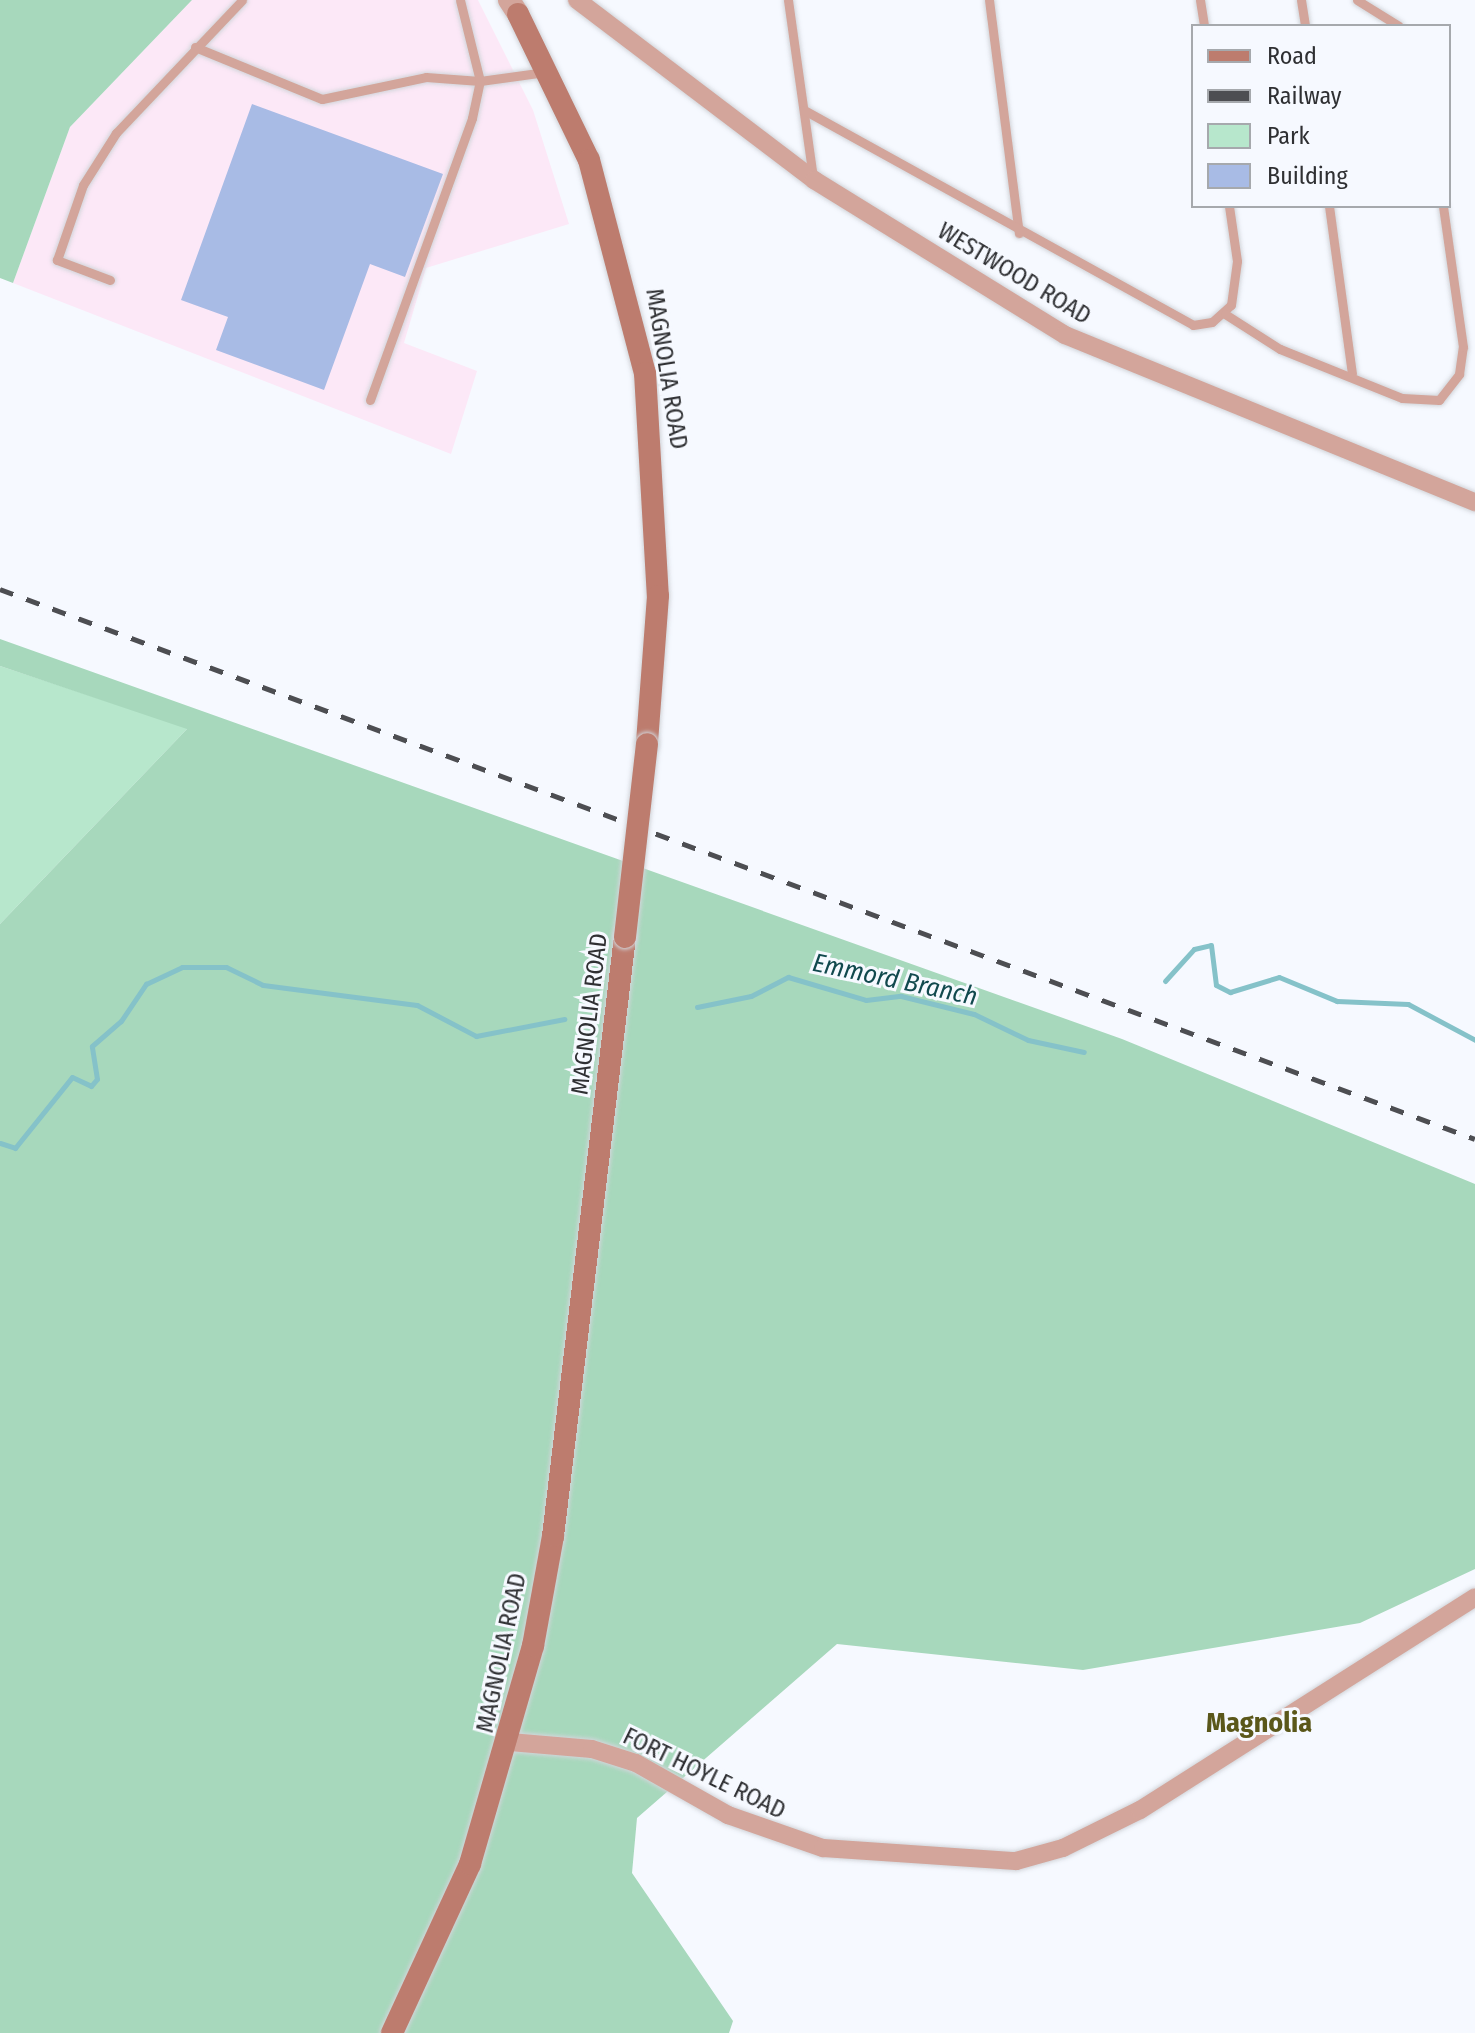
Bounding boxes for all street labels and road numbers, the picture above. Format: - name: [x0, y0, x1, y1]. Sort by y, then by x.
- street label: WESTWOOD ROAD: [932, 217, 1096, 331]
- street label: MAGNOLIA ROAD: [639, 287, 693, 451]
- street label: MAGNOLIA ROAD: [566, 932, 614, 1096]
- street label: MAGNOLIA ROAD: [471, 1571, 533, 1735]
- street label: FORT HOYLE ROAD: [618, 1722, 790, 1826]

